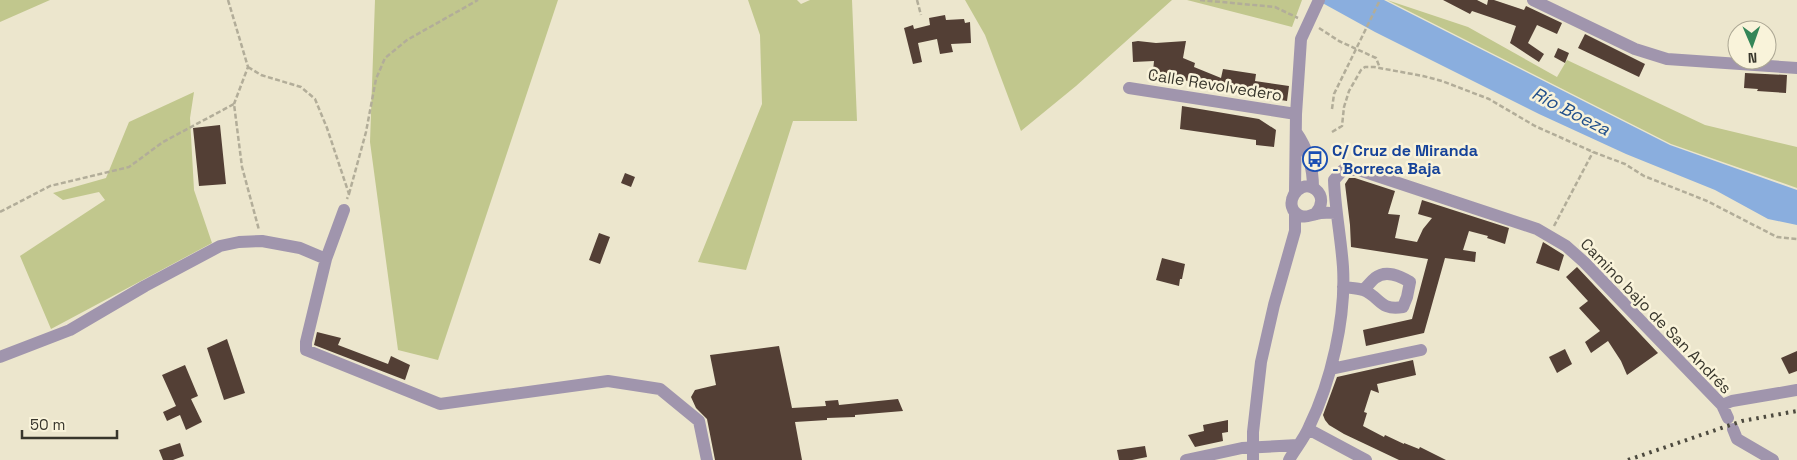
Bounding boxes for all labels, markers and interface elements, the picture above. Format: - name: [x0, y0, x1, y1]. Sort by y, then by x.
- north arrow: [1727, 20, 1777, 70]
- text: N: [1747, 49, 1757, 67]
- street label: Calle Revolvedero: [1146, 64, 1284, 106]
- water label: Río Boeza: [1528, 82, 1614, 141]
- place label: C/ Cruz de Miranda - Borreca Baja: [1332, 140, 1478, 179]
- bus stop icon: C/ Cruz de Miranda - Borreca Baja: [1302, 146, 1328, 172]
- street label: Camino bajo de San Andrés: [1576, 234, 1736, 398]
- scale bar: [22, 408, 118, 440]
- text: 50 m: [30, 415, 65, 434]

